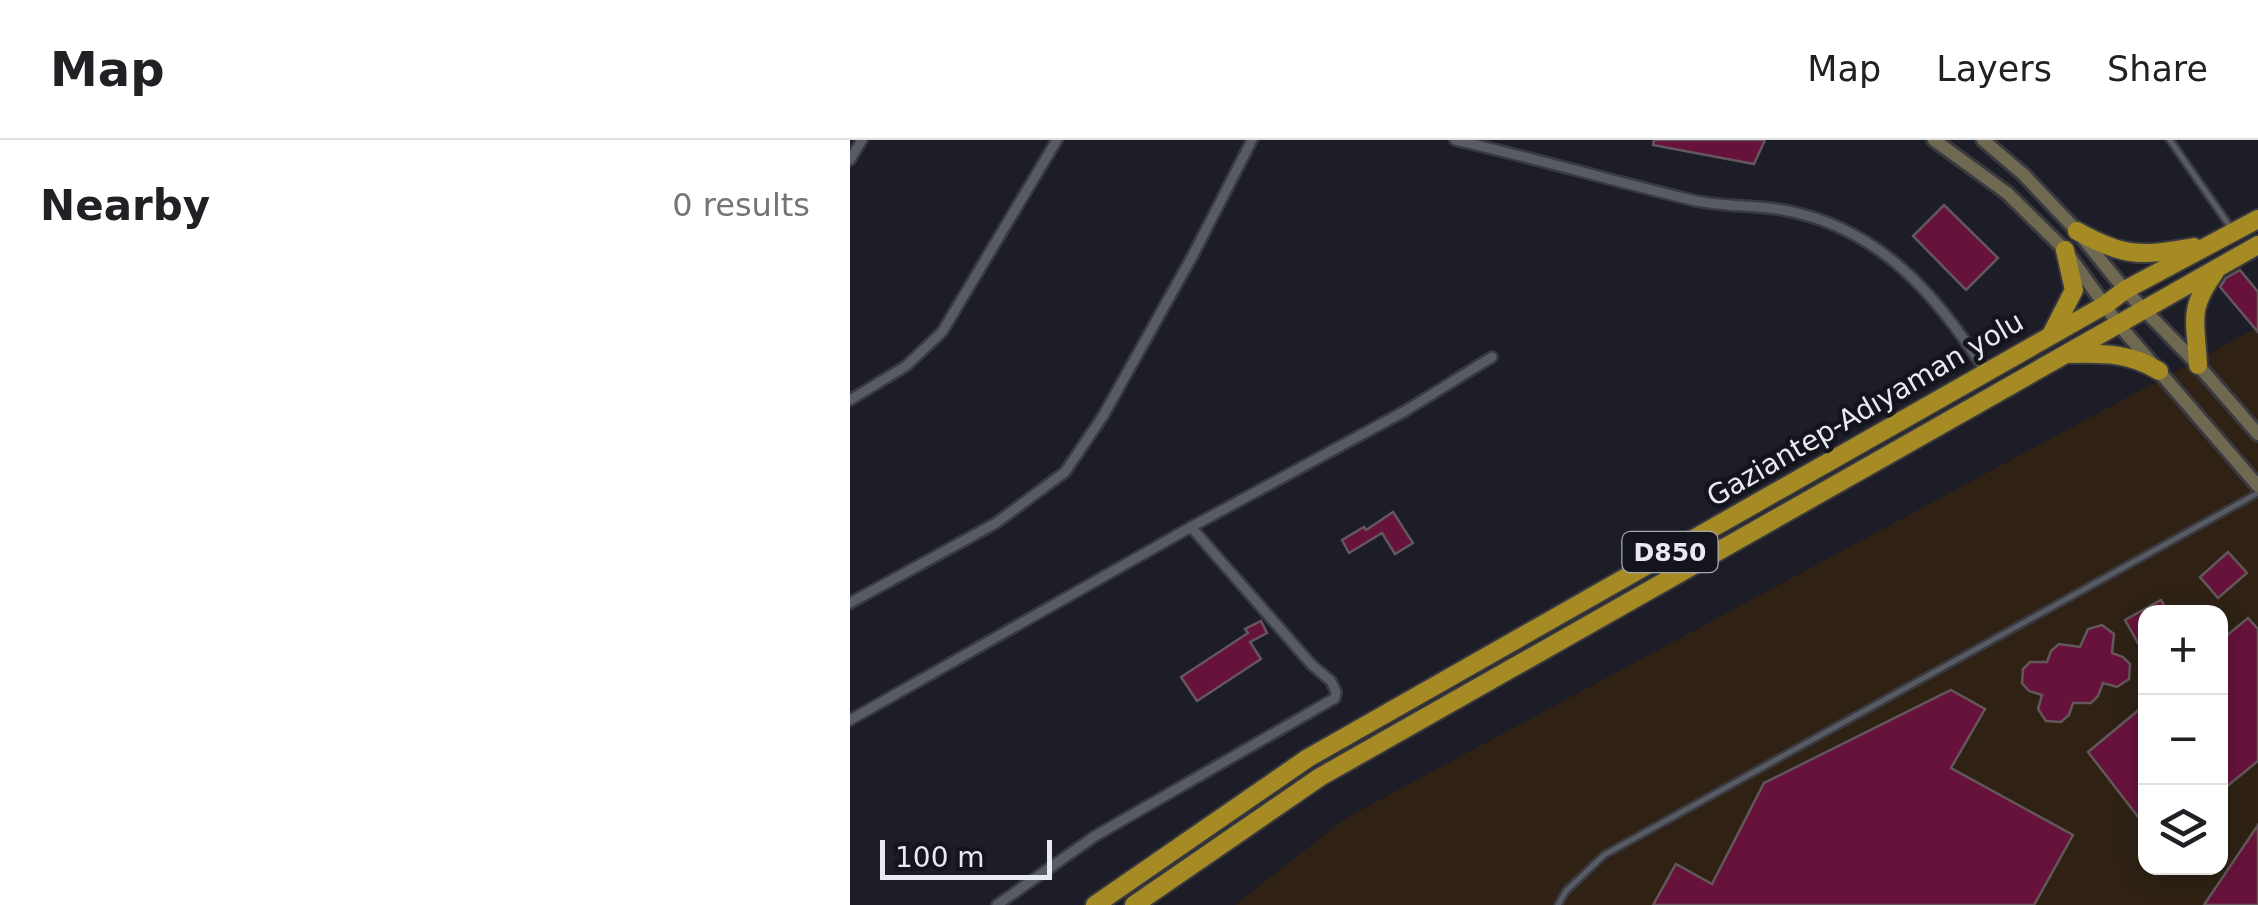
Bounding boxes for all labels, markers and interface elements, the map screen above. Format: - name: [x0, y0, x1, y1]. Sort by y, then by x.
- text: Map: [50, 41, 165, 97]
- text: Map: [1807, 49, 1881, 89]
- text: Layers: [1936, 49, 2052, 89]
- text: Share: [2107, 49, 2208, 89]
- text: Nearby: [40, 181, 210, 230]
- text: 0 results: [672, 186, 810, 224]
- street label: Gaziantep-Adıyaman yolu: [1701, 305, 2029, 513]
- road number: D850: [1622, 532, 1718, 572]
- map controls: [2138, 605, 2228, 875]
- button: +: [2138, 605, 2228, 695]
- button: −: [2138, 695, 2228, 785]
- button: layers: [2138, 785, 2228, 875]
- scale bar: [880, 835, 1052, 880]
- text: 100 m: [895, 841, 985, 874]

